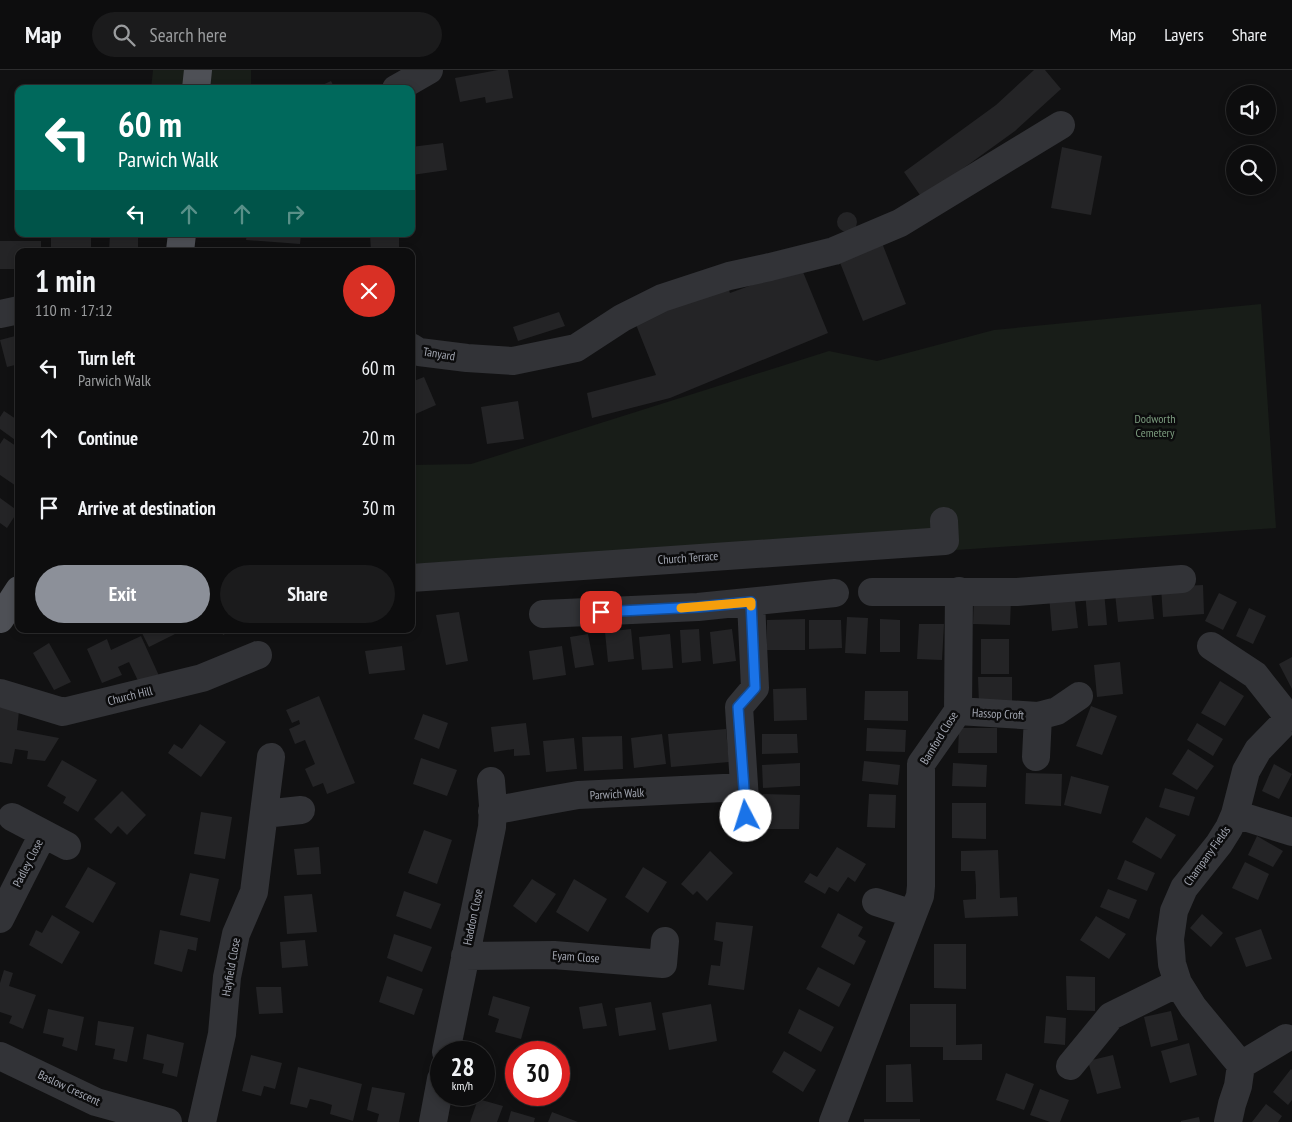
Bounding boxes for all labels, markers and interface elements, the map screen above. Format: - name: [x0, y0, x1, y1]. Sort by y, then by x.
- search box: [92, 12, 442, 57]
- text: Map: [25, 19, 62, 50]
- icon: search: [110, 21, 138, 49]
- text: Search here: [150, 23, 227, 47]
- text: Map: [1110, 23, 1136, 46]
- text: Layers: [1164, 23, 1204, 46]
- text: Share: [1232, 23, 1267, 46]
- map controls: [1226, 85, 1276, 195]
- button: sound: [1226, 85, 1276, 135]
- text: 60 m: [118, 101, 182, 147]
- icon: left: [35, 105, 100, 170]
- text: Parwich Walk: [118, 145, 218, 173]
- button: search: [1226, 145, 1276, 195]
- icon: left: [122, 200, 150, 228]
- icon: ahead: [175, 200, 203, 228]
- icon: ahead: [228, 200, 256, 228]
- icon: right: [281, 200, 309, 228]
- text: 1 min: [35, 261, 96, 300]
- button: close: [343, 265, 395, 317]
- text: 110 m · 17:12: [35, 300, 113, 320]
- street label: Tanyard: [422, 344, 456, 363]
- text: Turn left: [78, 346, 135, 370]
- icon: left: [35, 354, 63, 382]
- text: 60 m: [362, 356, 395, 380]
- text: Parwich Walk: [78, 370, 151, 390]
- park label: Dodworth Cemetery: [1135, 411, 1176, 440]
- icon: ahead: [35, 424, 63, 452]
- text: Continue: [78, 426, 138, 450]
- text: 20 m: [362, 426, 395, 450]
- icon: arrive: [35, 494, 63, 522]
- text: Arrive at destination: [78, 496, 216, 520]
- text: 30 m: [362, 496, 395, 520]
- street label: Church Terrace: [657, 548, 719, 567]
- button: Exit: [35, 565, 210, 623]
- button: Share: [220, 565, 395, 623]
- pin: [580, 591, 622, 633]
- icon: arrive: [587, 598, 615, 626]
- street label: Church Hill: [106, 683, 154, 708]
- street label: Hassop Croft: [972, 705, 1025, 722]
- street label: Bamford Close: [916, 708, 961, 767]
- street label: Parwich Walk: [589, 785, 645, 802]
- position arrow: [719, 789, 771, 841]
- street label: Champany Fields: [1180, 823, 1233, 888]
- street label: Padley Close: [9, 836, 46, 889]
- street label: Haddon Close: [459, 887, 486, 946]
- street label: Hayfield Close: [218, 937, 243, 997]
- street label: Eyam Close: [552, 947, 600, 966]
- speed limit sign: 30: [505, 1041, 570, 1106]
- text: 28: [451, 1051, 474, 1083]
- street label: Baslow Crescent: [36, 1067, 103, 1109]
- text: km/h: [452, 1078, 473, 1093]

